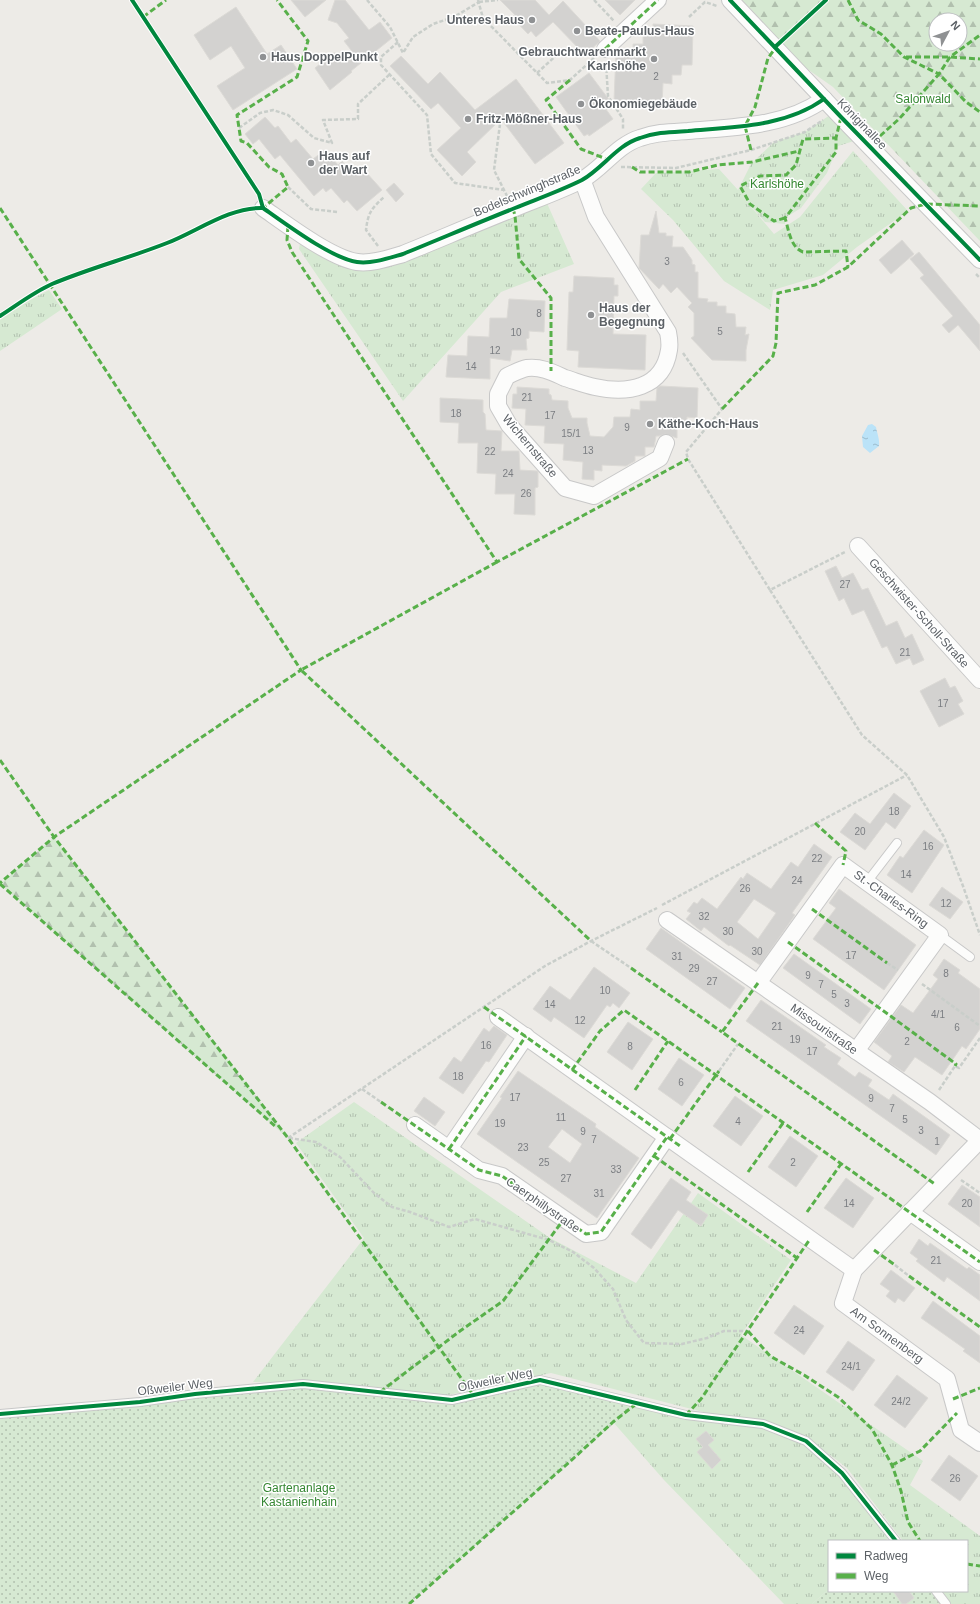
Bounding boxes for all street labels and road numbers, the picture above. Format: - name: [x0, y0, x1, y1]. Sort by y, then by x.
- street label: Königinallee: [834, 96, 890, 153]
- street label: Bodelschwinghstraße: [471, 162, 583, 220]
- street label: Wichernstraße: [500, 412, 561, 481]
- street label: Geschwister-Scholl-Straße: [866, 555, 972, 671]
- street label: St.-Charles-Ring: [851, 867, 931, 931]
- street label: Missouristraße: [788, 1001, 861, 1057]
- street label: Caerphillystraße: [503, 1174, 583, 1236]
- street label: Am Sonnenberg: [848, 1304, 926, 1366]
- street label: Oßweiler Weg: [456, 1365, 534, 1395]
- street label: Oßweiler Weg: [137, 1375, 213, 1399]

